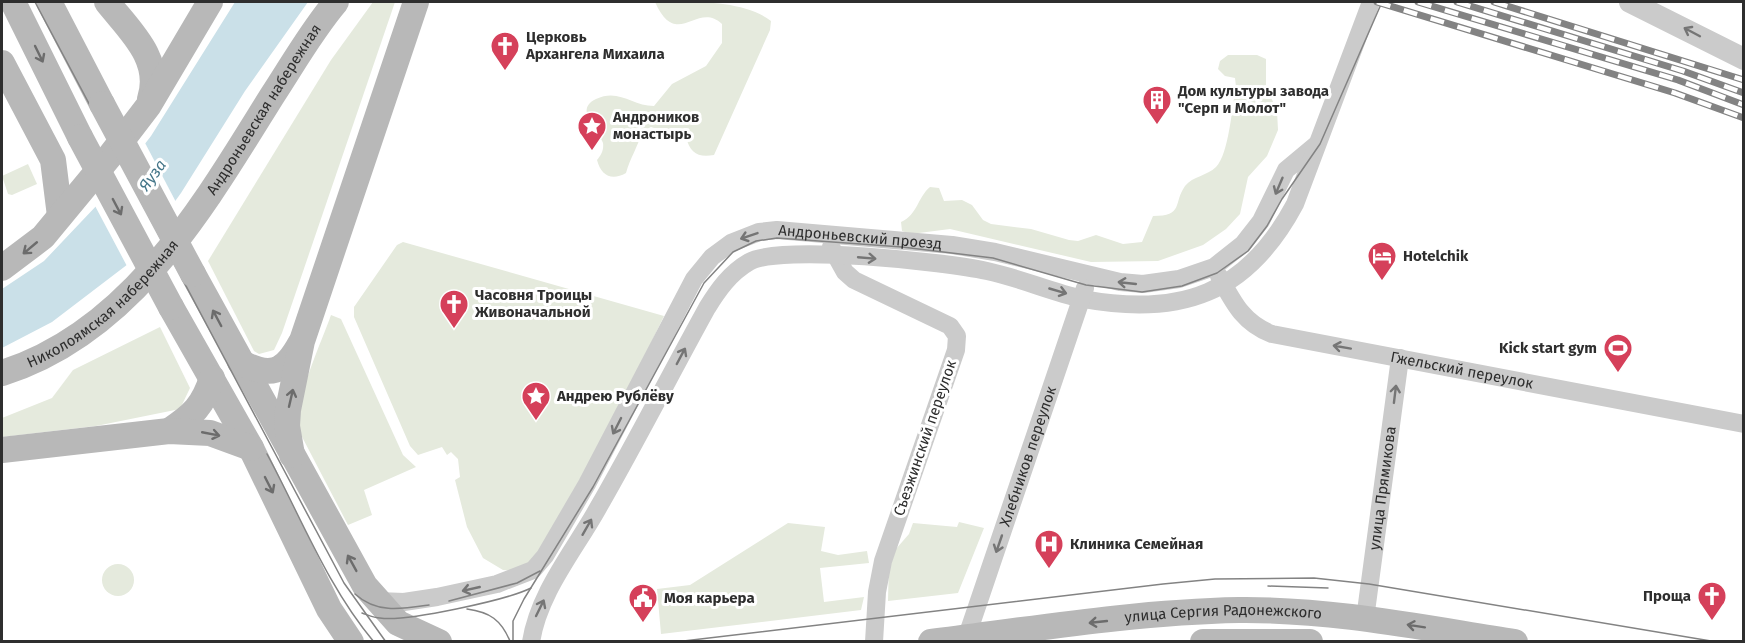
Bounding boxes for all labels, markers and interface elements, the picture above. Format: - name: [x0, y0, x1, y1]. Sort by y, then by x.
- street label: Андроньевская набережная: [203, 21, 325, 198]
- one-way arrow: [1684, 26, 1701, 38]
- place label: Церковь Архангела Михаила: [525, 28, 665, 63]
- church icon: Церковь Архангела Михаила: [489, 30, 521, 72]
- one-way arrow: [33, 45, 45, 63]
- place label: Дом культуры завода "Серп и Молот": [1177, 82, 1329, 117]
- building icon: Дом культуры завода "Серп и Молот": [1141, 84, 1173, 126]
- place label: Андроников монастырь: [612, 108, 699, 143]
- place icon: Андроников монастырь: [576, 110, 608, 152]
- water label: Яуза: [134, 156, 170, 196]
- one-way arrow: [1273, 176, 1284, 195]
- one-way arrow: [111, 198, 123, 215]
- street label: Андроньевский проезд: [778, 221, 942, 253]
- one-way arrow: [740, 231, 759, 242]
- street label: Николоямская набережная: [24, 236, 182, 372]
- hotel icon: Hotelchik: [1366, 240, 1398, 282]
- one-way arrow: [23, 241, 38, 255]
- place label: Hotelchik: [1403, 247, 1469, 265]
- one-way arrow: [856, 253, 876, 264]
- one-way arrow: [1118, 277, 1138, 288]
- place label: Часовня Троицы Живоначальной: [474, 286, 592, 321]
- one-way arrow: [1048, 286, 1067, 298]
- church icon: Часовня Троицы Живоначальной: [438, 288, 470, 330]
- one-way arrow: [211, 310, 223, 327]
- sports icon: Kick start gym: [1602, 332, 1634, 374]
- place label: Kick start gym: [1499, 339, 1597, 357]
- one-way arrow: [1333, 341, 1352, 352]
- one-way arrow: [675, 348, 687, 365]
- street label: Гжельский переулок: [1389, 348, 1535, 393]
- street label: Съезжинский переулок: [890, 357, 960, 518]
- place icon: Андрею Рублёву: [520, 380, 552, 422]
- street label: Хлебников переулок: [996, 384, 1060, 529]
- one-way arrow: [1390, 385, 1401, 405]
- place label: Андрею Рублёву: [556, 387, 674, 405]
- one-way arrow: [286, 389, 298, 408]
- one-way arrow: [611, 416, 622, 434]
- street label: улица Прямикова: [1365, 425, 1400, 551]
- one-way arrow: [201, 429, 220, 440]
- one-way arrow: [264, 475, 276, 493]
- one-way arrow: [582, 519, 594, 536]
- hospital icon: Клиника Семейная: [1033, 528, 1065, 570]
- one-way arrow: [992, 534, 1003, 553]
- place label: Клиника Семейная: [1070, 535, 1203, 553]
- one-way arrow: [346, 554, 357, 572]
- church icon: Проща: [1696, 580, 1728, 622]
- public building icon: Моя карьера: [627, 582, 659, 624]
- one-way arrow: [462, 584, 481, 596]
- place label: Проща: [1643, 587, 1691, 605]
- place label: Моя карьера: [664, 589, 755, 607]
- one-way arrow: [535, 599, 547, 617]
- street label: улица Сергия Радонежского: [1124, 601, 1323, 626]
- one-way arrow: [1088, 616, 1108, 627]
- one-way arrow: [1407, 621, 1426, 632]

